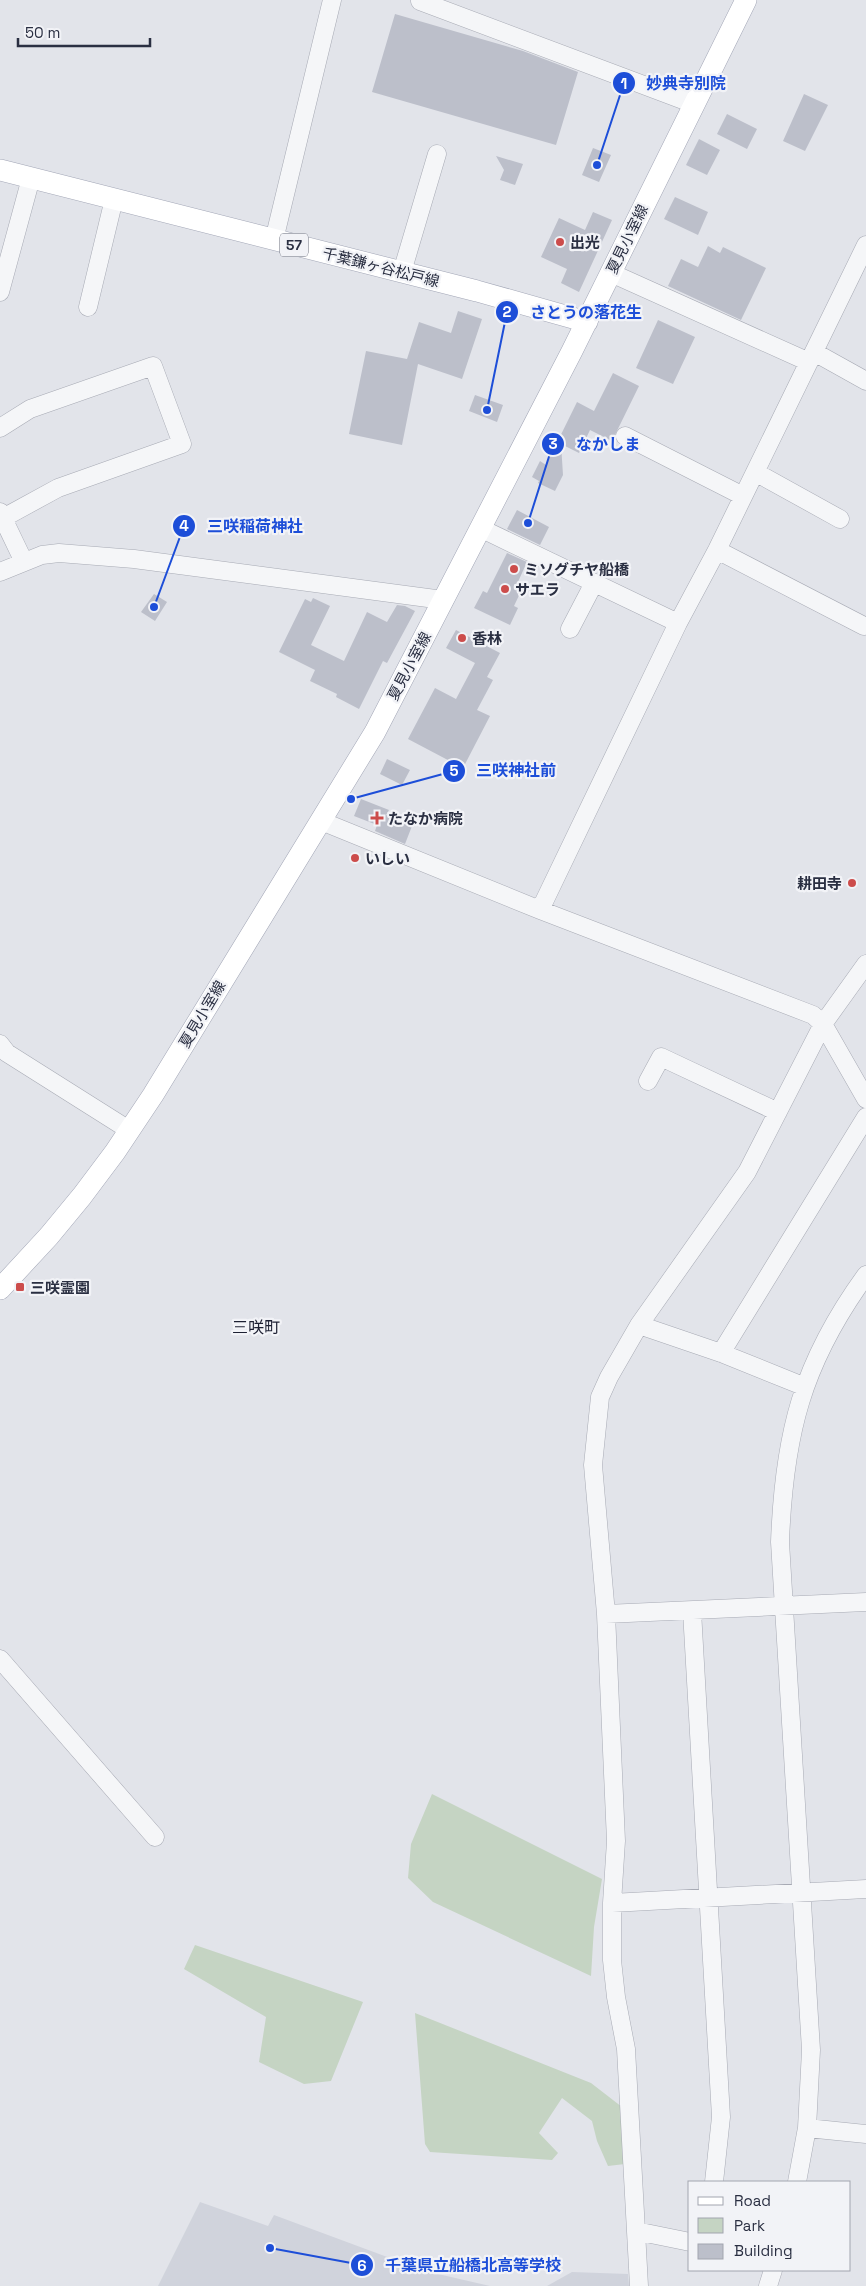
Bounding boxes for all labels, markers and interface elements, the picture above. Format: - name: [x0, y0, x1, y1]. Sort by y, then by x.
- scale bar: [18, 15, 150, 47]
- text: 50 m: [25, 23, 60, 42]
- callout: 妙典寺別院: [611, 68, 736, 99]
- text: 妙典寺別院: [646, 73, 726, 94]
- text: 1: [621, 74, 627, 93]
- street label: 夏見小室線: [602, 201, 652, 277]
- place label: 出光: [570, 233, 600, 252]
- road number: 57: [280, 234, 308, 256]
- marker: 出光: [554, 236, 566, 248]
- street label: 千葉鎌ヶ谷松戸線: [320, 243, 442, 291]
- callout: さとうの落花生: [495, 297, 652, 328]
- text: 2: [503, 302, 512, 321]
- text: さとうの落花生: [530, 302, 642, 323]
- callout: なかしま: [541, 429, 650, 460]
- text: 3: [548, 434, 558, 453]
- text: なかしま: [576, 434, 640, 455]
- callout: 三咲稲荷神社: [172, 511, 313, 542]
- text: 4: [179, 516, 189, 535]
- text: 三咲稲荷神社: [207, 516, 303, 537]
- place label: ミソグチヤ船橋: [524, 560, 630, 579]
- marker: ミソグチヤ船橋: [508, 563, 520, 575]
- place label: サエラ: [515, 580, 560, 599]
- marker: サエラ: [499, 583, 511, 595]
- street label: 夏見小室線: [383, 628, 435, 704]
- place label: 香林: [472, 629, 502, 648]
- marker: 香林: [456, 632, 468, 644]
- callout: 三咲神社前: [441, 755, 566, 786]
- text: 三咲神社前: [476, 760, 556, 781]
- text: 5: [449, 761, 459, 780]
- place label: たなか病院: [388, 809, 463, 828]
- marker: たなか病院: [370, 811, 384, 825]
- place label: いしい: [365, 849, 410, 868]
- marker: いしい: [349, 852, 361, 864]
- place label: 耕田寺: [797, 874, 842, 893]
- marker: 耕田寺: [846, 877, 858, 889]
- street label: 夏見小室線: [175, 977, 229, 1051]
- place label: 三咲霊園: [30, 1278, 90, 1297]
- marker: 三咲霊園: [14, 1281, 26, 1293]
- district label: 三咲町: [232, 1317, 280, 1338]
- legend: [688, 2181, 851, 2271]
- text: Road: [734, 2191, 771, 2210]
- text: Park: [734, 2216, 765, 2235]
- text: Building: [734, 2241, 793, 2260]
- callout: 千葉県立船橋北高等学校: [350, 2250, 571, 2281]
- text: 千葉県立船橋北高等学校: [385, 2255, 561, 2276]
- text: 6: [357, 2256, 367, 2275]

